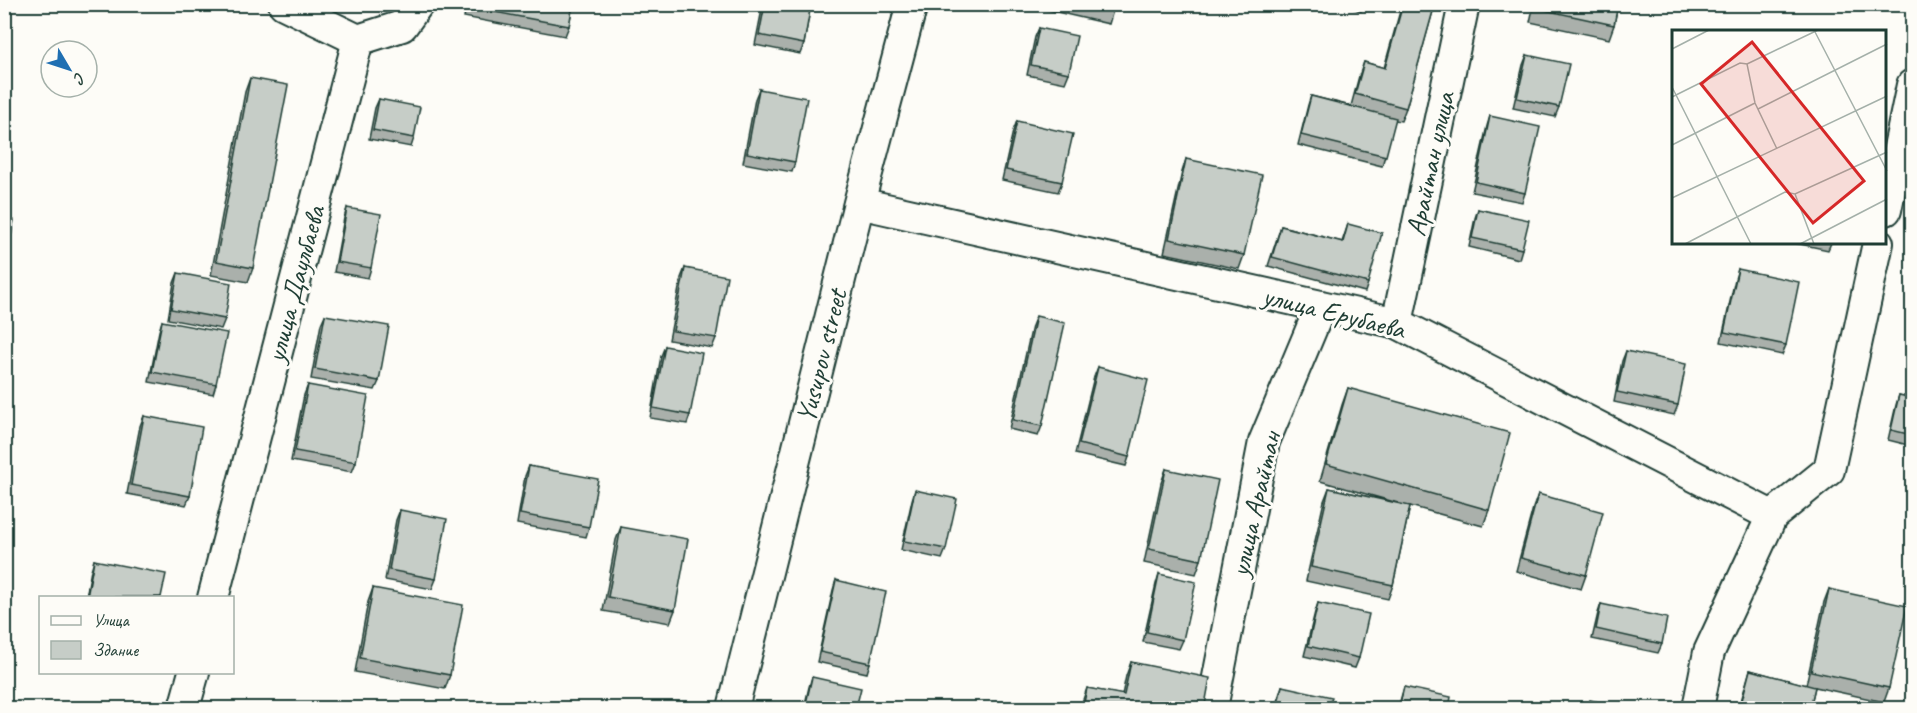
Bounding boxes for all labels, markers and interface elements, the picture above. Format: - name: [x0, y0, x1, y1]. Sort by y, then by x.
- inset map: [1672, 30, 1887, 244]
- north arrow: [39, 39, 99, 99]
- text: С: [68, 68, 90, 89]
- street label: Арайтан улица: [1398, 87, 1463, 239]
- street label: улица Даулбаева: [257, 200, 333, 368]
- street label: улица Ерубаева: [1257, 277, 1410, 347]
- street label: Yusupov street: [788, 283, 855, 426]
- street label: улица Арайтан: [1221, 426, 1289, 582]
- legend: [39, 596, 234, 674]
- text: Улица: [93, 609, 130, 631]
- text: Здание: [93, 639, 139, 661]

